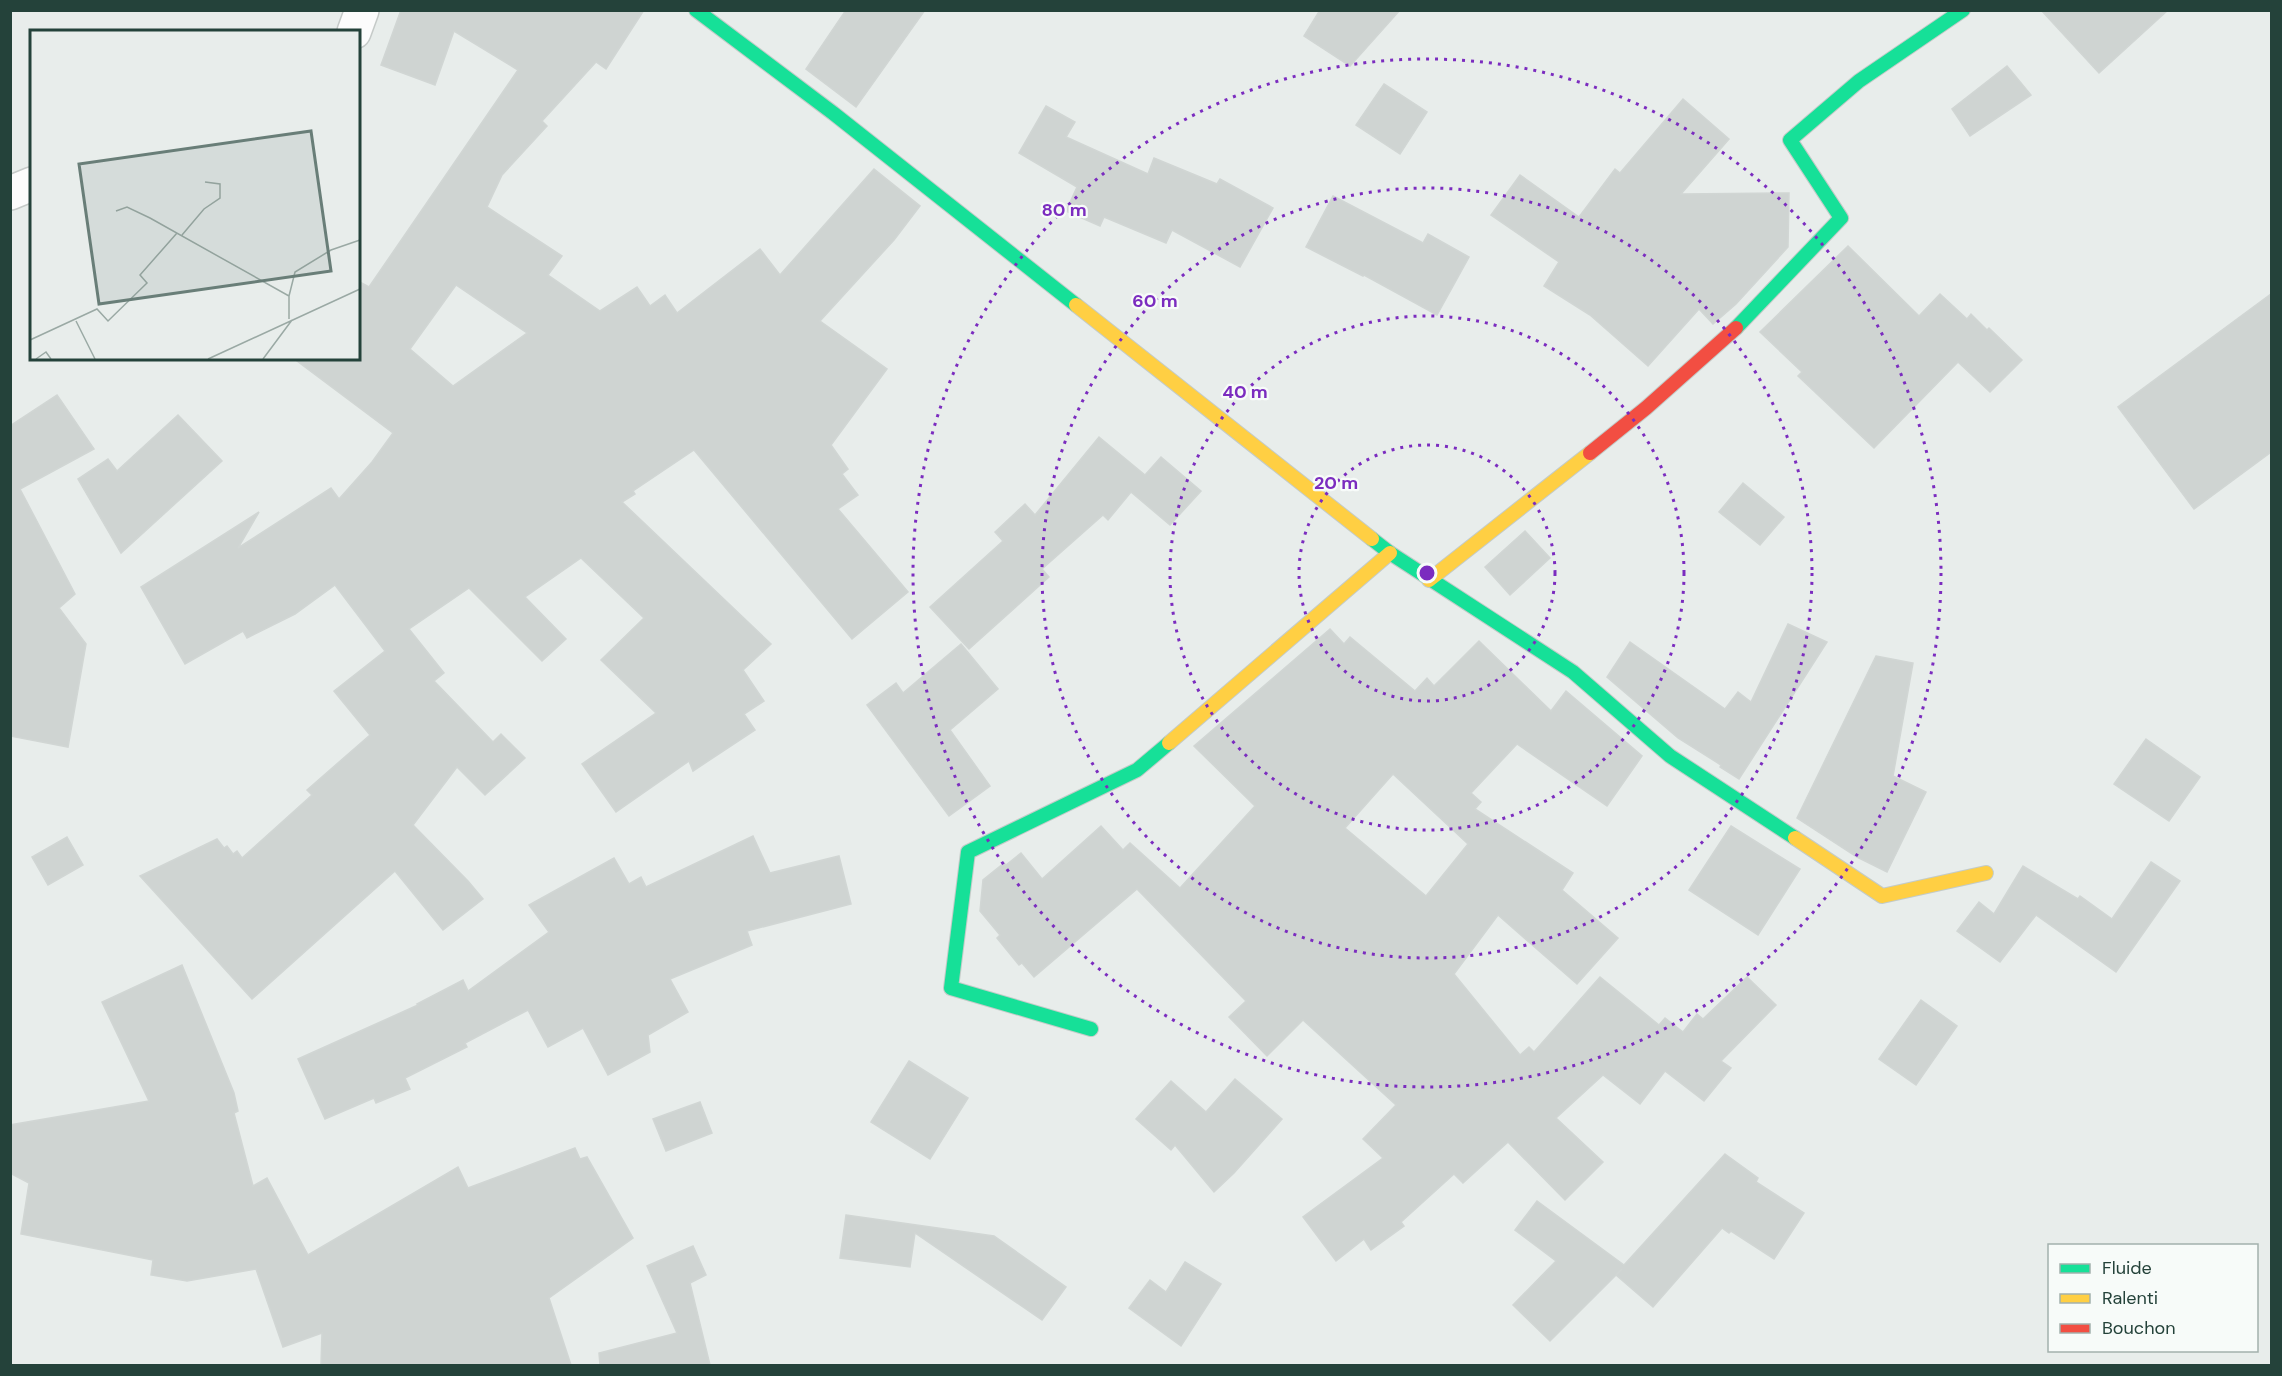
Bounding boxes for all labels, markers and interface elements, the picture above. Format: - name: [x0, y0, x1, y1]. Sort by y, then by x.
- inset map: [30, 30, 360, 360]
- text: 80 m: [1041, 198, 1087, 222]
- text: 60 m: [1132, 289, 1178, 313]
- text: 40 m: [1222, 380, 1268, 404]
- text: 20 m: [1314, 471, 1358, 495]
- centre of rings: [1417, 563, 1437, 583]
- legend: [2048, 1244, 2258, 1352]
- text: Fluide: [2102, 1256, 2152, 1280]
- text: Ralenti: [2102, 1286, 2158, 1310]
- text: Bouchon: [2102, 1316, 2176, 1340]

